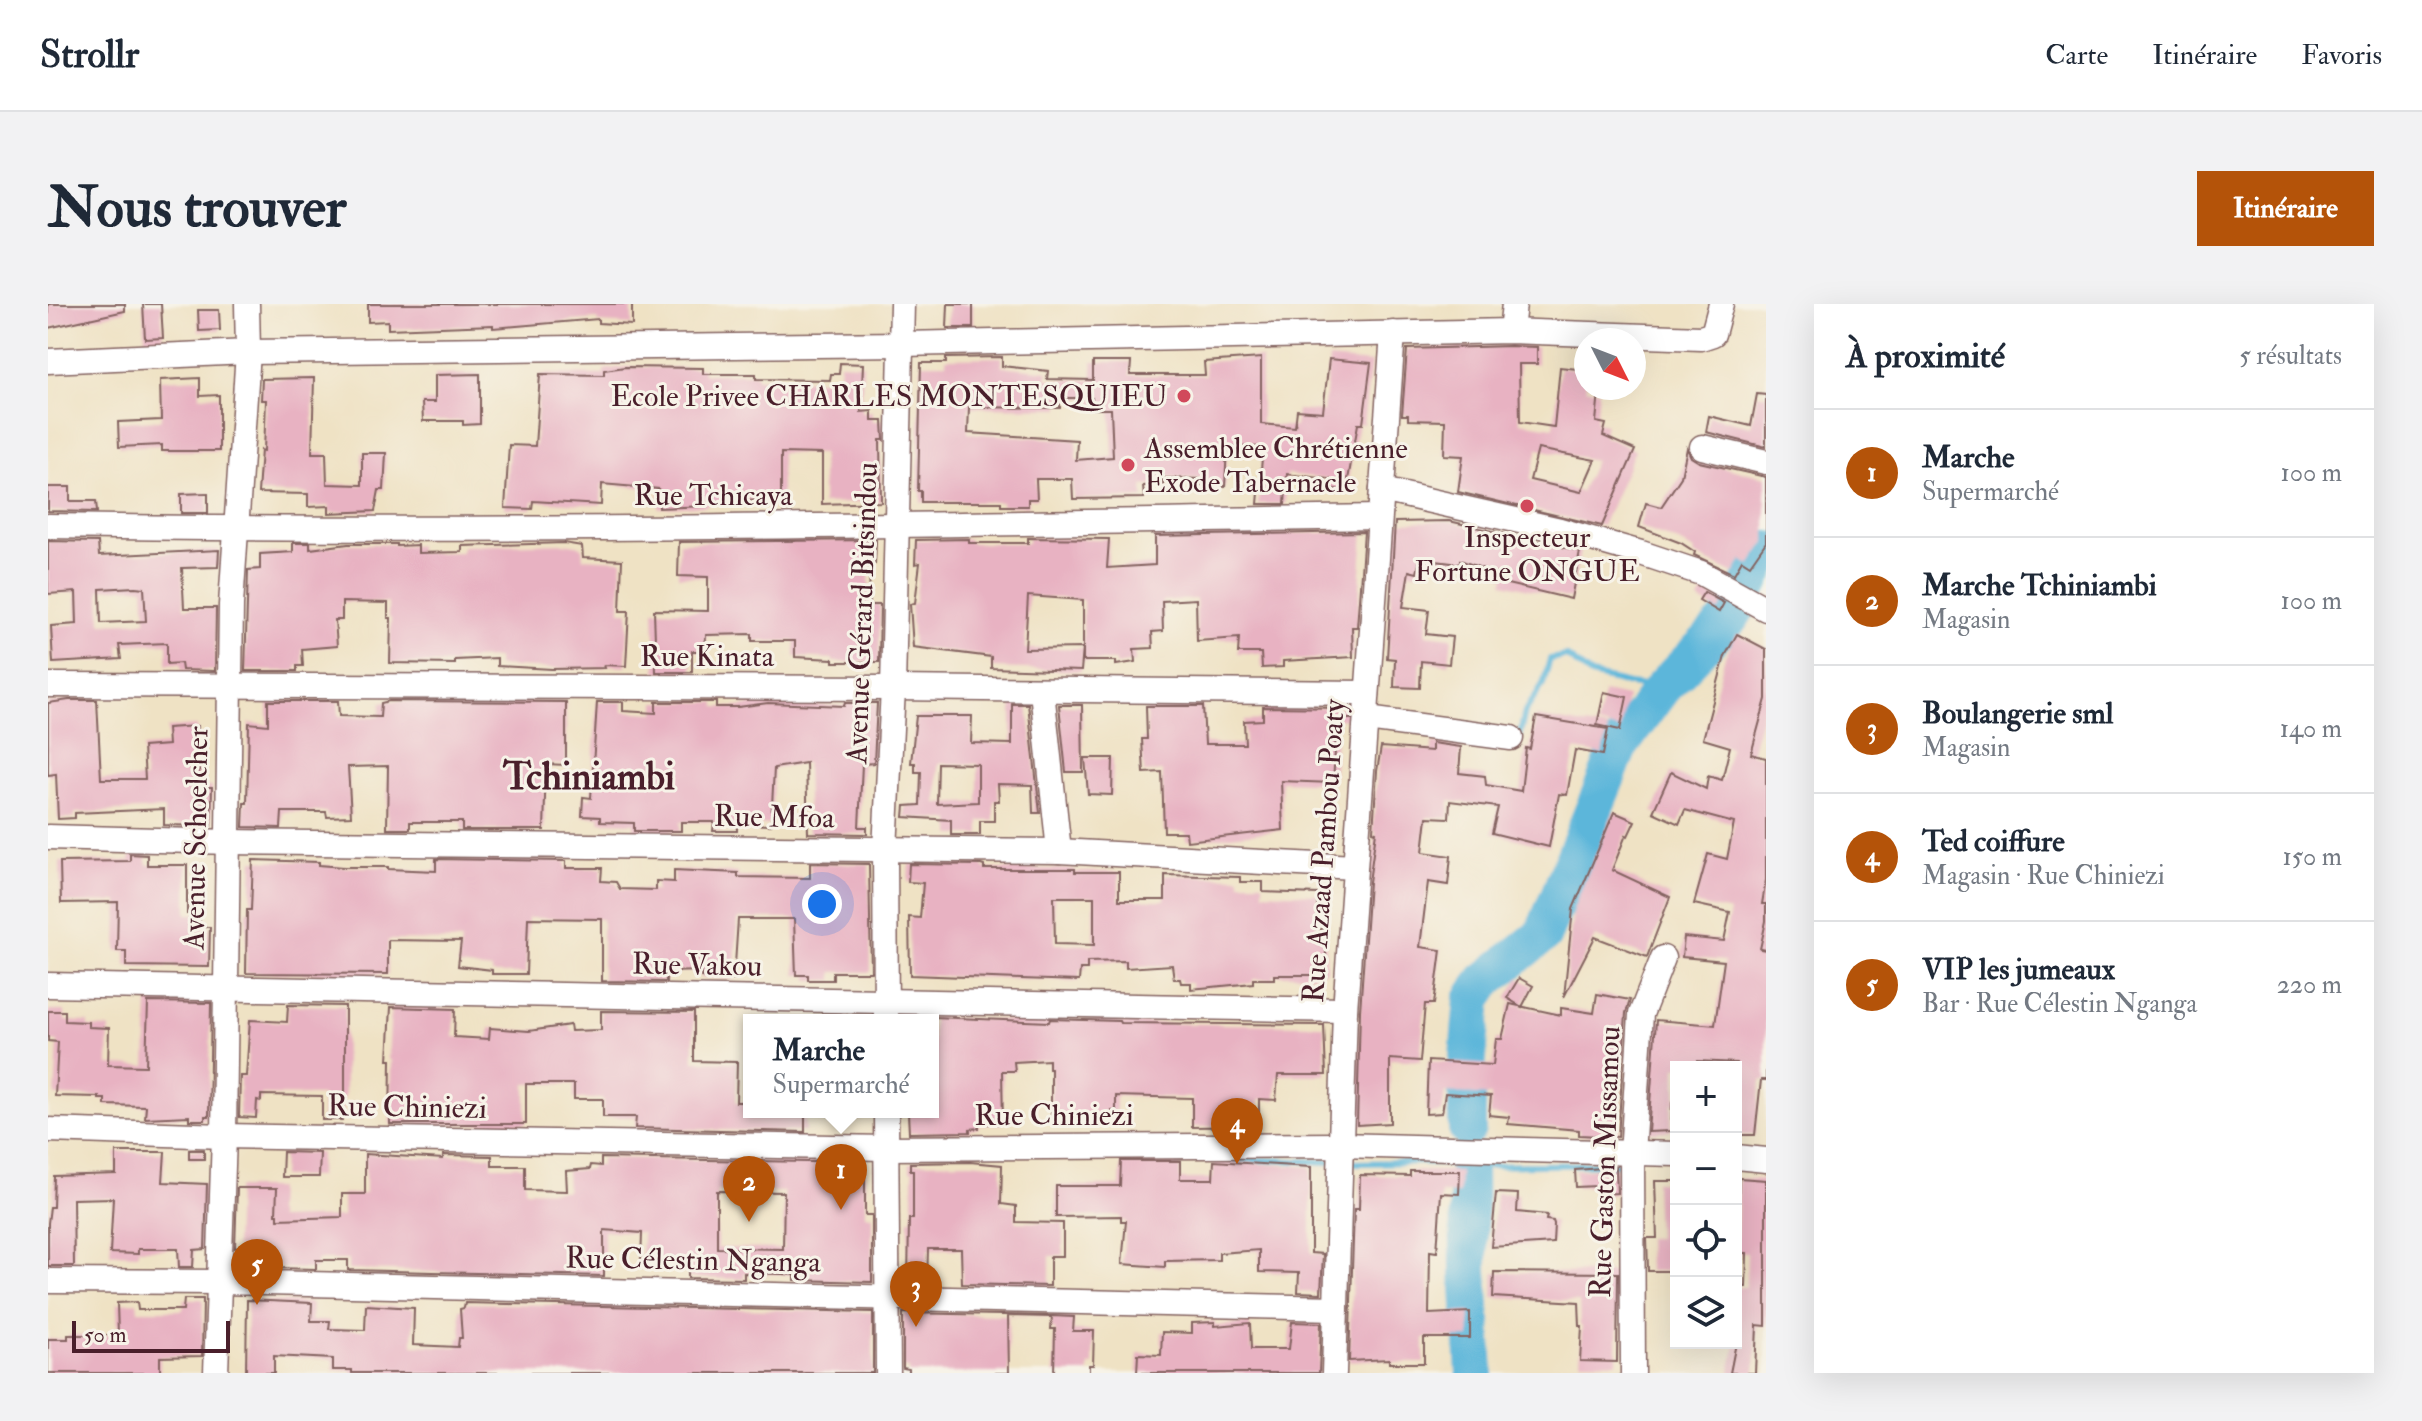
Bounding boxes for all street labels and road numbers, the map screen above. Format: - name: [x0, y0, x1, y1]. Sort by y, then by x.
- street label: Avenue Gérard Bitsindou: [838, 461, 886, 766]
- street label: Rue Tchicaya: [633, 477, 793, 514]
- street label: Rue Kinata: [640, 638, 775, 675]
- street label: Rue Azaad Pambou Poaty: [1295, 697, 1353, 1004]
- street label: Avenue Schoelcher: [176, 726, 216, 951]
- street label: Rue Mfoa: [713, 797, 835, 837]
- street label: Rue Vakou: [632, 945, 762, 985]
- street label: Rue Gaston Missamou: [1582, 1025, 1628, 1299]
- street label: Rue Chiniezi: [327, 1087, 487, 1127]
- street label: Rue Chiniezi: [974, 1097, 1134, 1134]
- street label: Rue Célestin Nganga: [565, 1239, 822, 1281]

